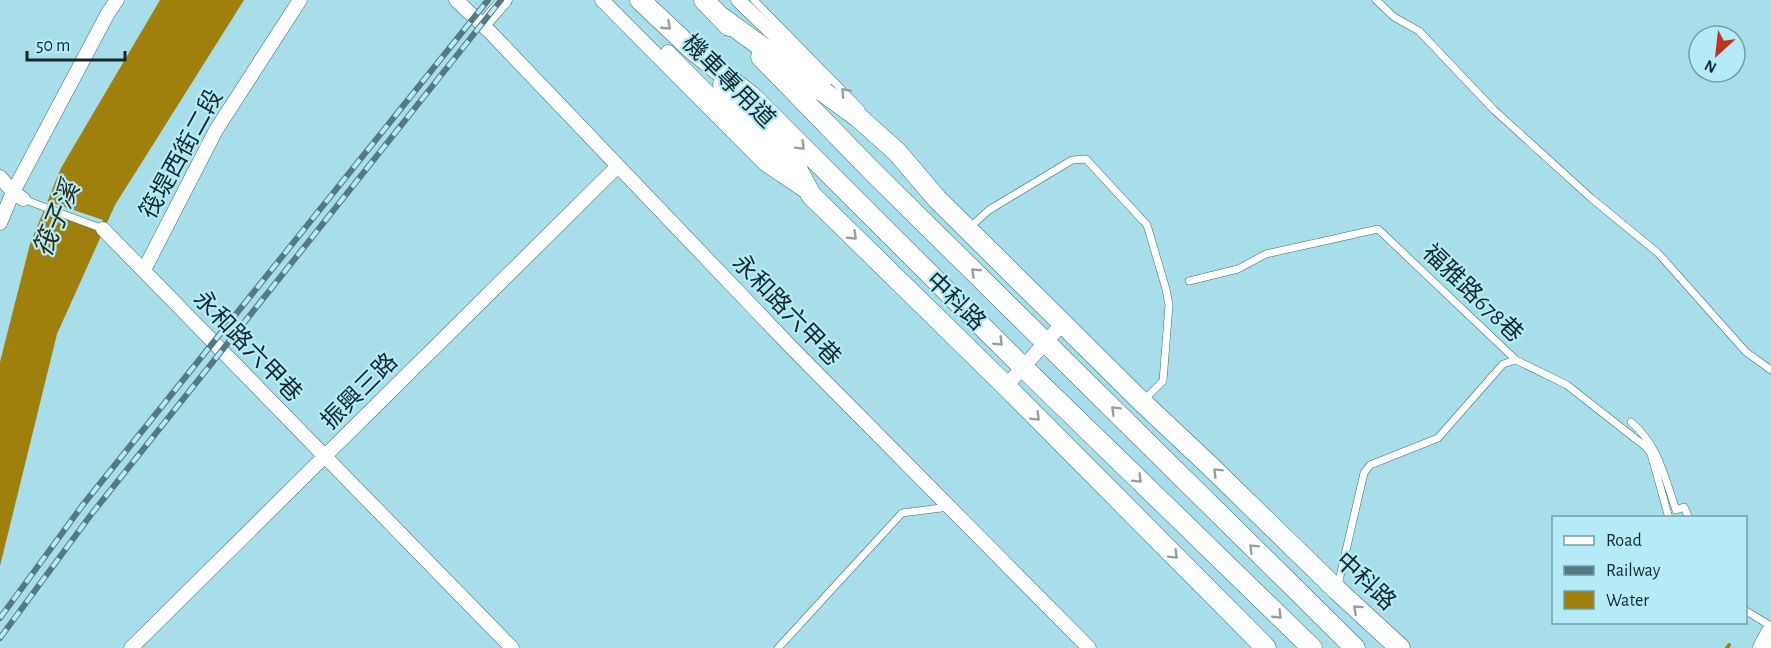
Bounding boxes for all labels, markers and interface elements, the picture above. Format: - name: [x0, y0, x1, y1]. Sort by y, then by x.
- one-way arrow: [660, 18, 671, 29]
- scale bar: [27, 24, 124, 62]
- north arrow: [1687, 24, 1747, 84]
- street label: 機車專用道: [677, 29, 781, 133]
- text: 50 m: [36, 37, 70, 55]
- text: N: [1702, 57, 1719, 76]
- street label: 筏堤西街二段: [135, 85, 227, 223]
- one-way arrow: [841, 88, 852, 99]
- one-way arrow: [793, 138, 804, 149]
- water label: 筏子溪: [28, 174, 86, 260]
- one-way arrow: [845, 228, 856, 239]
- street label: 福雅路678巷: [1418, 239, 1528, 347]
- street label: 永和路六甲巷: [728, 249, 846, 371]
- street label: 中科路: [921, 267, 991, 335]
- one-way arrow: [972, 269, 983, 280]
- street label: 永和路六甲巷: [189, 285, 307, 407]
- one-way arrow: [991, 335, 1002, 346]
- street label: 振興三路: [316, 348, 402, 434]
- one-way arrow: [1111, 407, 1122, 418]
- one-way arrow: [1029, 409, 1040, 420]
- one-way arrow: [1213, 469, 1224, 479]
- one-way arrow: [1130, 471, 1141, 482]
- legend: [1552, 516, 1747, 624]
- text: Road: [1606, 532, 1642, 550]
- one-way arrow: [1250, 544, 1261, 555]
- street label: 中科路: [1331, 547, 1401, 615]
- one-way arrow: [1166, 548, 1177, 559]
- text: Railway: [1606, 562, 1661, 580]
- text: Water: [1606, 592, 1649, 610]
- one-way arrow: [1353, 605, 1364, 616]
- one-way arrow: [1270, 607, 1281, 618]

